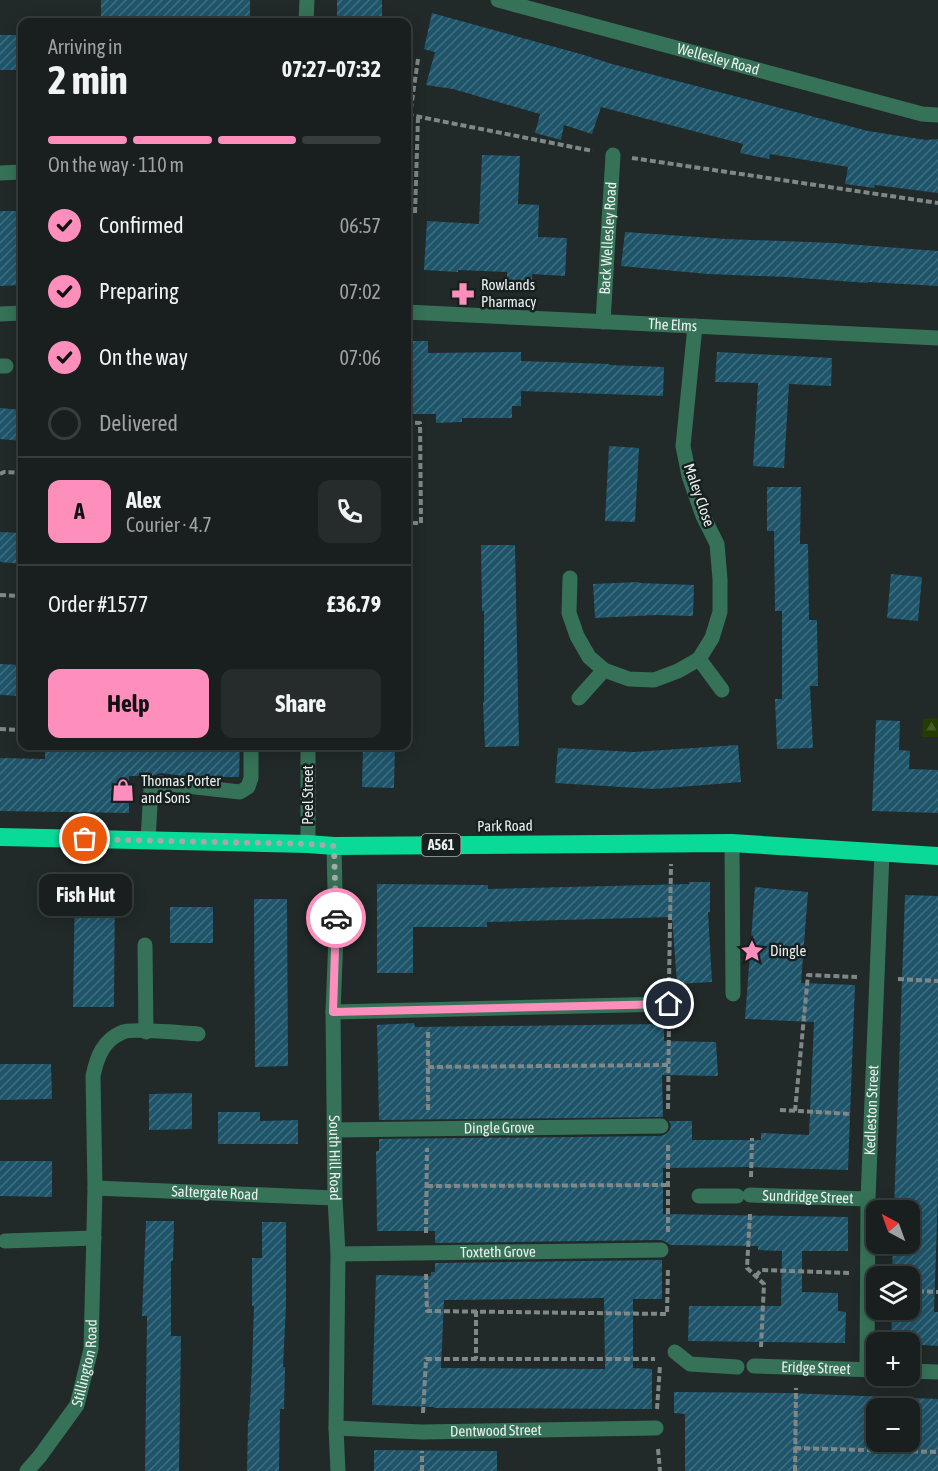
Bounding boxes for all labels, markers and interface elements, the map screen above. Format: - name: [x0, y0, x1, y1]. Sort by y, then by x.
- text: Arriving in: [48, 35, 122, 58]
- street label: Wellesley Road: [675, 40, 761, 78]
- text: 07:27–07:32: [282, 56, 381, 82]
- text: 2 min: [48, 58, 128, 102]
- text: On the way · 110 m: [48, 153, 184, 176]
- street label: Back Wellesley Road: [596, 181, 619, 295]
- icon: check: [48, 209, 81, 242]
- text: Confirmed: [99, 212, 184, 238]
- text: 06:57: [340, 214, 381, 237]
- icon: check: [48, 275, 81, 308]
- place label: Rowlands Pharmacy: [481, 276, 537, 310]
- text: Preparing: [99, 278, 179, 304]
- text: 07:02: [339, 280, 381, 303]
- pharmacy icon: Rowlands Pharmacy: [450, 281, 476, 307]
- street label: The Elms: [648, 315, 698, 334]
- icon: check: [48, 341, 81, 374]
- text: On the way: [99, 344, 188, 370]
- text: 07:06: [339, 346, 381, 369]
- text: Delivered: [99, 410, 178, 436]
- street label: Maley Close: [681, 461, 718, 529]
- button: phone: [318, 480, 381, 543]
- text: Alex: [126, 487, 161, 513]
- text: A: [74, 498, 85, 524]
- text: Courier · 4.7: [126, 513, 212, 536]
- text: Order #1577: [48, 591, 148, 617]
- text: £36.79: [326, 591, 381, 617]
- button: Help: [48, 669, 209, 738]
- button: Share: [221, 669, 381, 738]
- street label: Peel Street: [299, 765, 316, 825]
- place label: Thomas Porter and Sons: [141, 772, 221, 806]
- shop icon: Thomas Porter and Sons: [110, 777, 136, 803]
- pin: [59, 813, 110, 864]
- street label: Park Road: [477, 817, 533, 834]
- icon: bag: [68, 822, 101, 855]
- road number: A561: [422, 834, 460, 856]
- callout: Fish Hut: [38, 875, 132, 917]
- text: Fish Hut: [56, 883, 115, 906]
- courier: [306, 888, 366, 948]
- icon: car: [320, 902, 353, 935]
- place icon: Dingle: [739, 938, 765, 964]
- place label: Dingle: [770, 942, 806, 959]
- pin: [643, 978, 694, 1029]
- icon: home: [652, 987, 685, 1020]
- street label: Kedleston Street: [861, 1065, 881, 1156]
- street label: South Hill Road: [326, 1115, 344, 1201]
- street label: Dingle Grove: [464, 1119, 534, 1136]
- street label: Saltergate Road: [171, 1182, 259, 1203]
- street label: Sundridge Street: [762, 1186, 854, 1207]
- north arrow: [866, 1200, 920, 1254]
- map controls: [866, 1200, 920, 1452]
- street label: Toxteth Grove: [460, 1243, 536, 1260]
- button: layers: [866, 1266, 920, 1320]
- street label: Stillington Road: [68, 1319, 100, 1408]
- button: +: [866, 1332, 920, 1386]
- street label: Eridge Street: [781, 1358, 851, 1377]
- button: −: [866, 1398, 920, 1452]
- street label: Dentwood Street: [450, 1421, 542, 1440]

